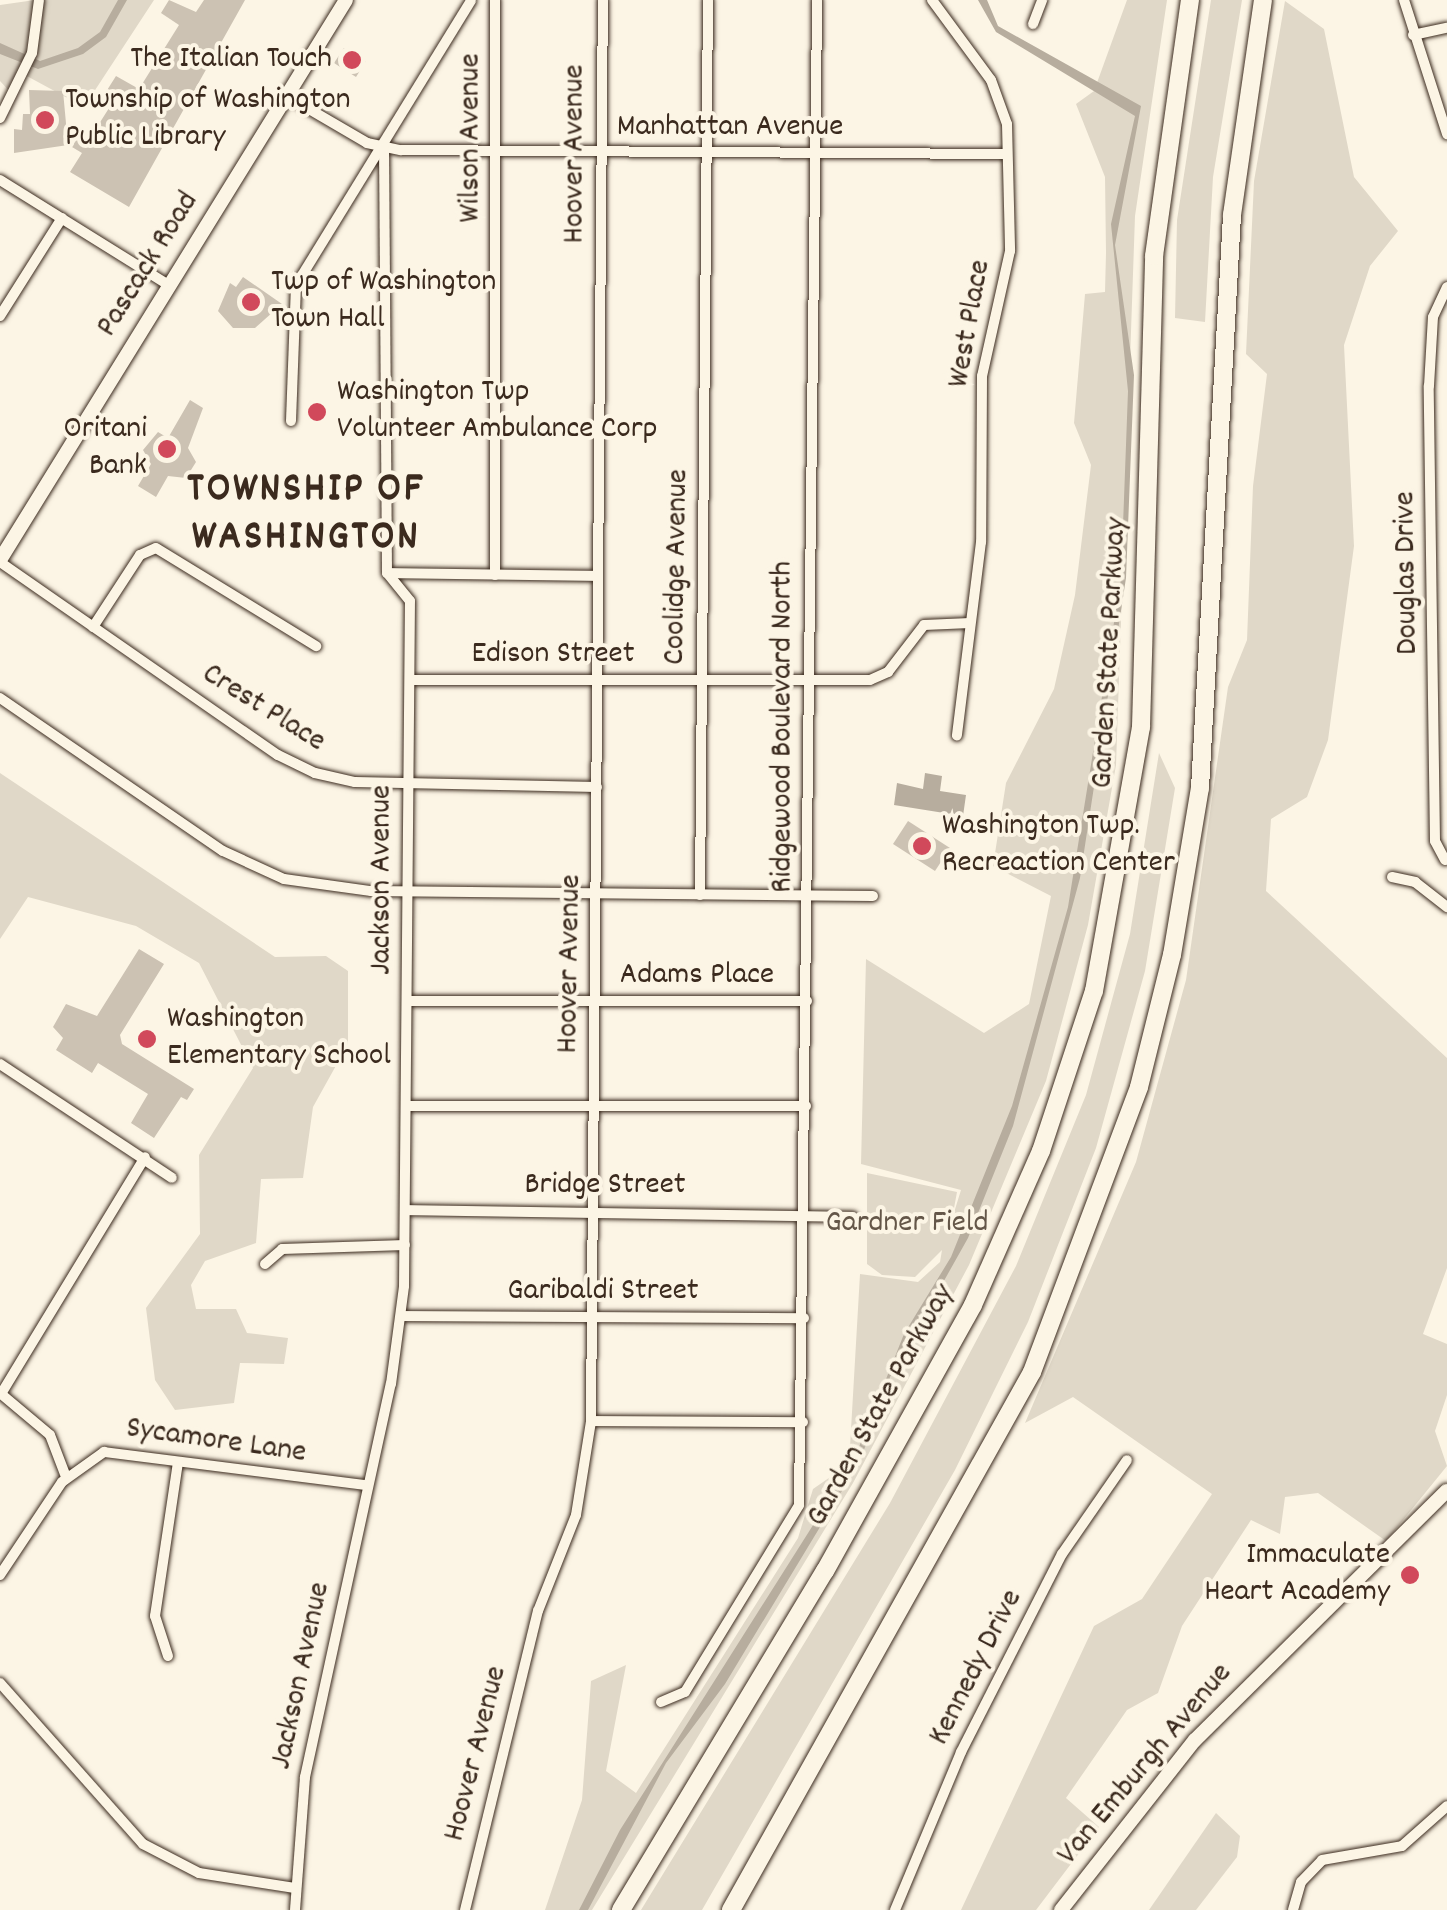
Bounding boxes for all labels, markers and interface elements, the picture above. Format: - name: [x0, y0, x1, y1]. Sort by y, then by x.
- place label: The Italian Touch: [130, 41, 332, 79]
- marker: The Italian Touch: [341, 49, 363, 71]
- street label: Wilson Avenue: [453, 53, 491, 223]
- street label: Hoover Avenue: [557, 64, 595, 244]
- place label: Township of Washington Public Library: [65, 83, 350, 158]
- marker: Township of Washington Public Library: [34, 109, 56, 131]
- street label: Manhattan Avenue: [617, 109, 843, 147]
- street label: Pascack Road: [89, 185, 209, 345]
- street label: West Place: [941, 257, 1001, 391]
- place label: Twp of Washington Town Hall: [271, 265, 496, 340]
- marker: Twp of Washington Town Hall: [240, 291, 262, 313]
- place label: Washington Twp Volunteer Ambulance Corp: [337, 375, 657, 450]
- marker: Washington Twp Volunteer Ambulance Corp: [306, 401, 328, 423]
- place label: Oritani Bank: [63, 412, 147, 487]
- marker: Oritani Bank: [156, 438, 178, 460]
- district label: TOWNSHIP OF WASHINGTON: [187, 466, 425, 564]
- street label: Coolidge Avenue: [657, 469, 699, 665]
- street label: Douglas Drive: [1387, 491, 1429, 655]
- street label: Garden State Parkway: [1085, 516, 1137, 790]
- street label: Ridgewood Boulevard North: [765, 561, 803, 893]
- street label: Edison Street: [472, 636, 634, 674]
- street label: Crest Place: [194, 656, 332, 762]
- street label: Jackson Avenue: [364, 785, 402, 975]
- place label: Washington Twp. Recreaction Center: [942, 809, 1175, 884]
- marker: Washington Twp. Recreaction Center: [911, 835, 933, 857]
- street label: Hoover Avenue: [550, 874, 592, 1054]
- street label: Adams Place: [620, 957, 774, 995]
- place label: Washington Elementary School: [167, 1002, 391, 1077]
- marker: Washington Elementary School: [136, 1028, 158, 1050]
- street label: Bridge Street: [524, 1167, 686, 1205]
- park label: Gardner Field: [826, 1205, 988, 1243]
- street label: Garibaldi Street: [507, 1273, 699, 1311]
- street label: Garden State Parkway: [799, 1278, 965, 1534]
- street label: Sycamore Lane: [124, 1410, 308, 1474]
- place label: Immaculate Heart Academy: [1204, 1538, 1390, 1613]
- marker: Immaculate Heart Academy: [1399, 1564, 1421, 1586]
- street label: Jackson Avenue: [263, 1579, 341, 1773]
- street label: Kennedy Drive: [921, 1584, 1033, 1752]
- street label: Van Emburgh Avenue: [1050, 1656, 1242, 1874]
- street label: Hoover Avenue: [437, 1662, 517, 1846]

